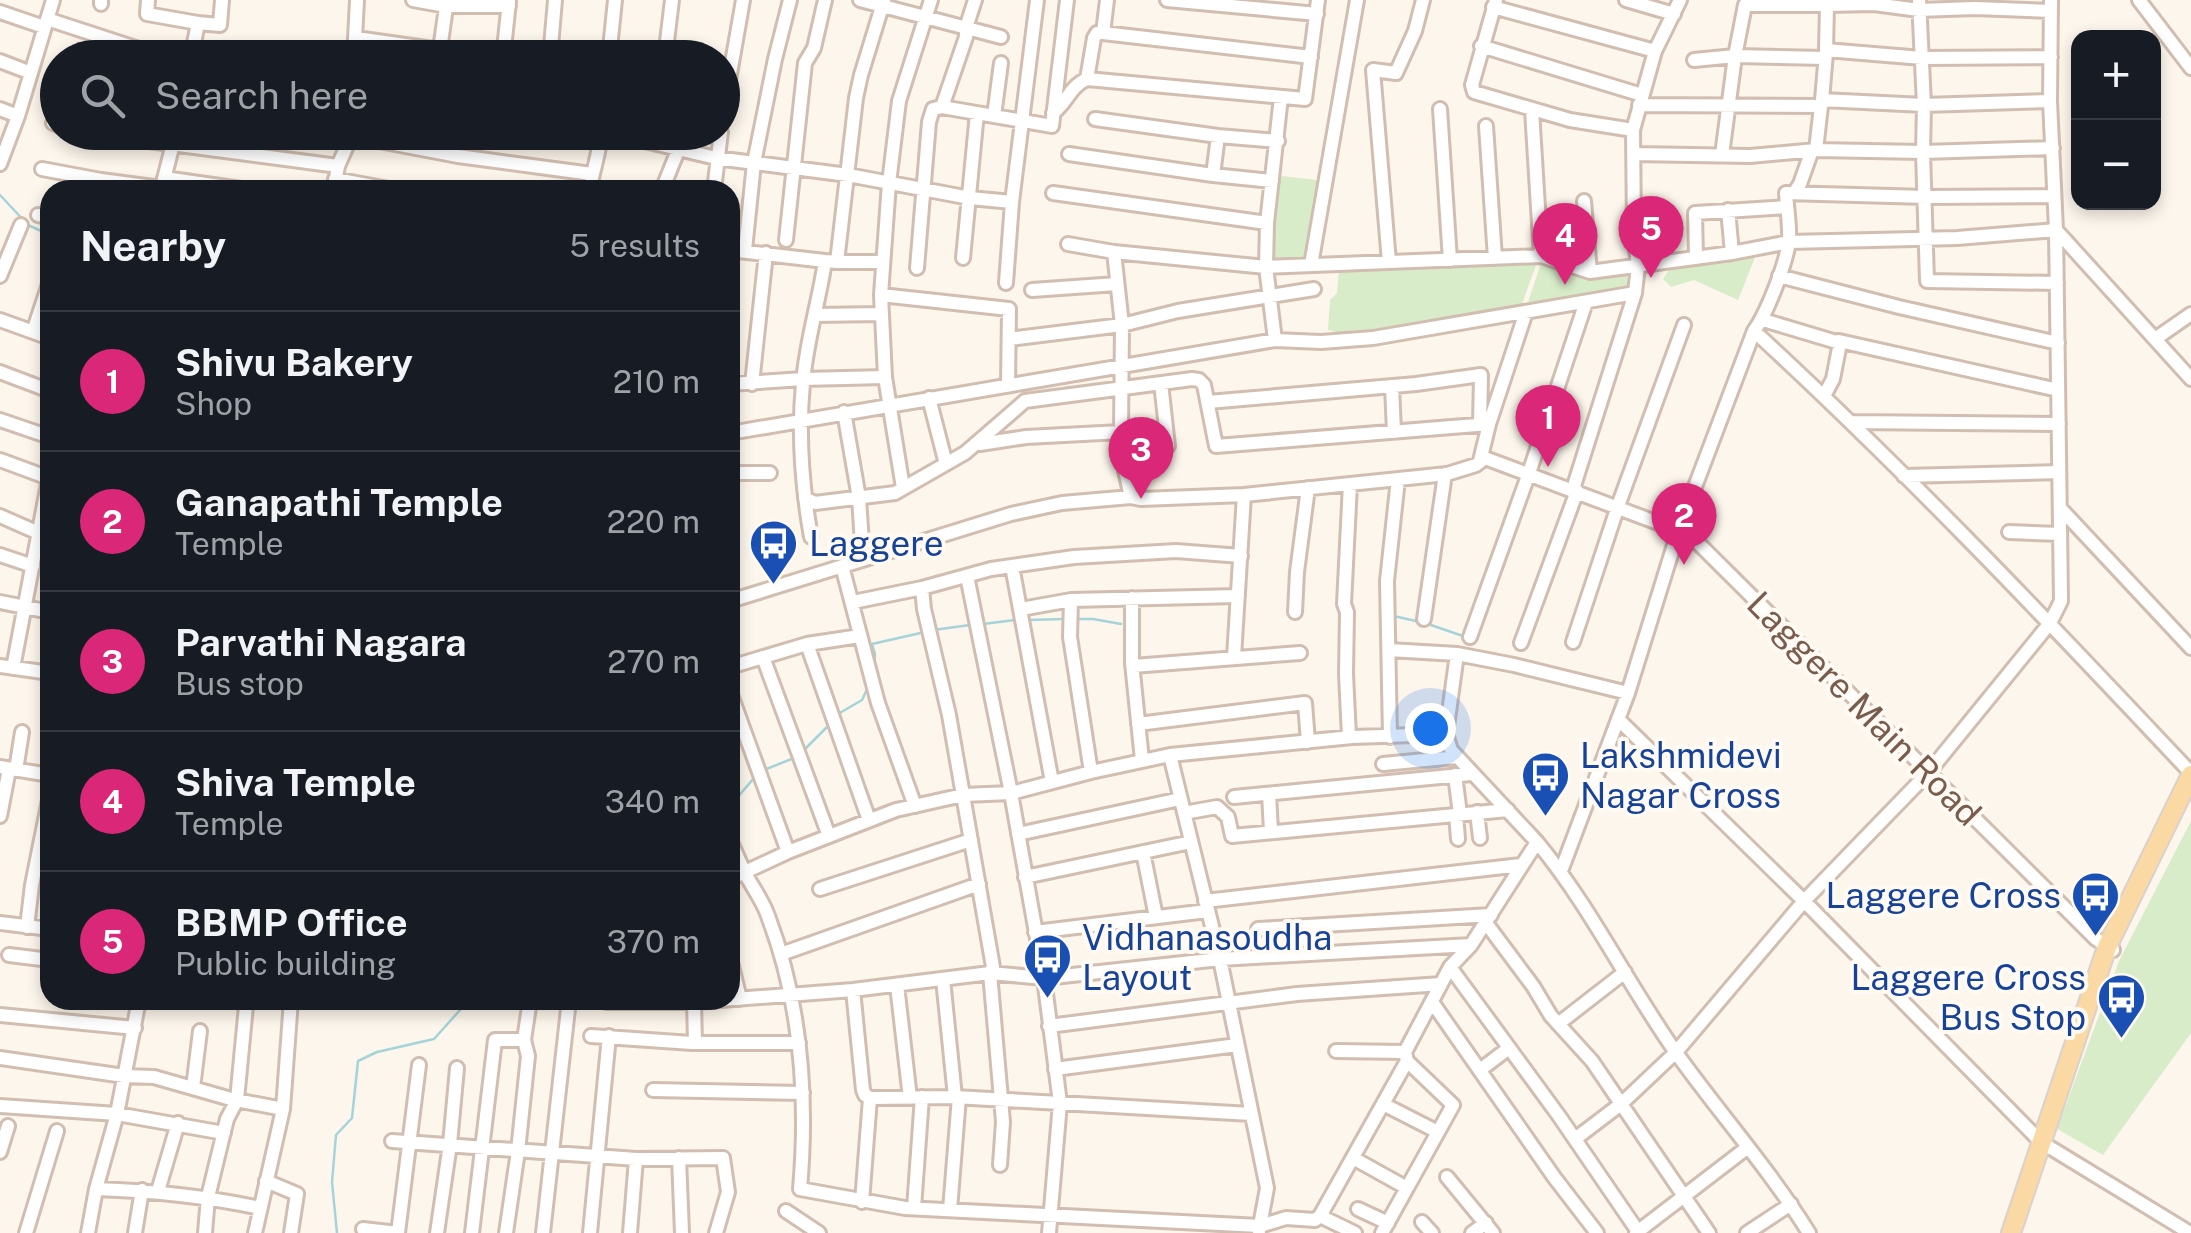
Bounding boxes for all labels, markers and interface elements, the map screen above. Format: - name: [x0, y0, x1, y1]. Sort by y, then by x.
- map controls: [2071, 30, 2161, 210]
- button: +: [2071, 30, 2161, 120]
- search box: [40, 40, 740, 150]
- icon: search: [75, 68, 130, 123]
- text: Search here: [155, 73, 368, 118]
- button: −: [2071, 120, 2161, 210]
- pin: 5: [1618, 196, 1684, 278]
- pin: 4: [1532, 202, 1598, 285]
- text: Nearby: [80, 221, 226, 270]
- text: 5 results: [569, 227, 700, 264]
- text: Shivu Bakery: [175, 340, 413, 385]
- text: 1: [106, 363, 119, 400]
- text: 210 m: [613, 363, 700, 400]
- pin: 1: [1516, 384, 1580, 467]
- text: Shop: [175, 385, 252, 422]
- pin: 3: [1108, 416, 1174, 499]
- text: Ganapathi Temple: [175, 480, 503, 525]
- pin: 2: [1652, 482, 1716, 565]
- text: 2: [102, 503, 123, 540]
- text: 220 m: [607, 503, 700, 540]
- bus stop icon: Laggere: [748, 518, 800, 586]
- place label: Laggere: [809, 523, 944, 564]
- text: Temple: [175, 525, 284, 562]
- street label: Laggere Main Road: [1739, 583, 1990, 834]
- text: Parvathi Nagara: [175, 620, 467, 665]
- text: 3: [102, 643, 123, 680]
- text: 270 m: [607, 643, 700, 680]
- text: Bus stop: [175, 665, 304, 702]
- your location: [1405, 703, 1456, 754]
- place label: Lakshmidevi Nagar Cross: [1580, 735, 1782, 816]
- bus stop icon: Lakshmidevi Nagar Cross: [1519, 750, 1571, 818]
- text: Shiva Temple: [175, 760, 416, 805]
- text: 4: [102, 783, 123, 820]
- text: 340 m: [605, 783, 700, 820]
- text: Temple: [175, 805, 284, 842]
- bus stop icon: Laggere Cross: [2070, 870, 2122, 938]
- place label: Laggere Cross: [1826, 875, 2061, 916]
- text: BBMP Office: [175, 900, 408, 945]
- place label: Vidhanasoudha Layout: [1082, 917, 1332, 998]
- text: 5: [102, 923, 123, 960]
- text: 370 m: [607, 923, 700, 960]
- bus stop icon: Vidhanasoudha Layout: [1021, 932, 1073, 1000]
- text: Public building: [175, 945, 396, 982]
- place label: Laggere Cross Bus Stop: [1851, 957, 2086, 1038]
- bus stop icon: Laggere Cross Bus Stop: [2095, 972, 2147, 1040]

